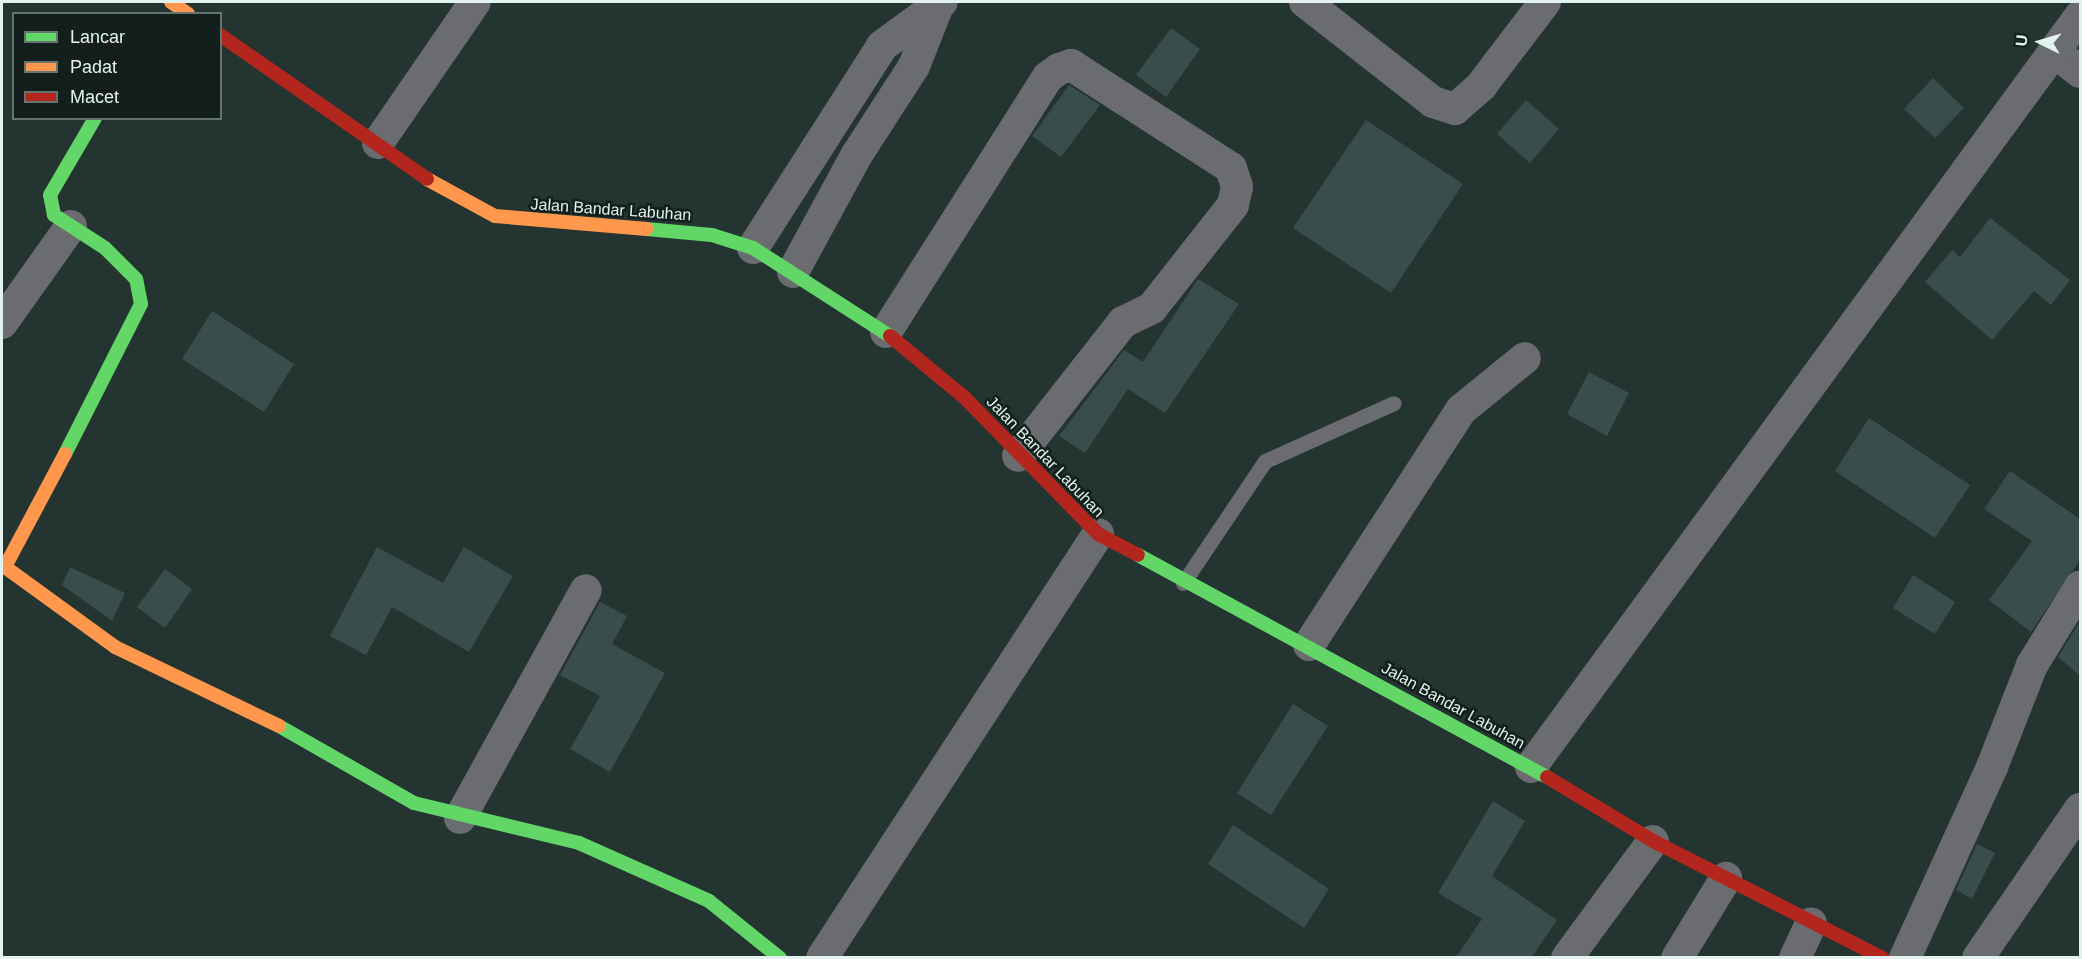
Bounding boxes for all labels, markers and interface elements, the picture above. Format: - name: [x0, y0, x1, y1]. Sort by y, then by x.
- legend: [12, 12, 222, 120]
- north arrow: [2010, 12, 2070, 72]
- text: Lancar: [70, 27, 125, 47]
- text: U: [2013, 34, 2031, 47]
- text: Padat: [70, 57, 117, 77]
- text: Macet: [70, 87, 119, 107]
- street label: Jalan Bandar Labuhan: [530, 195, 692, 225]
- street label: Jalan Bandar Labuhan: [982, 392, 1108, 522]
- street label: Jalan Bandar Labuhan: [1378, 659, 1528, 753]

